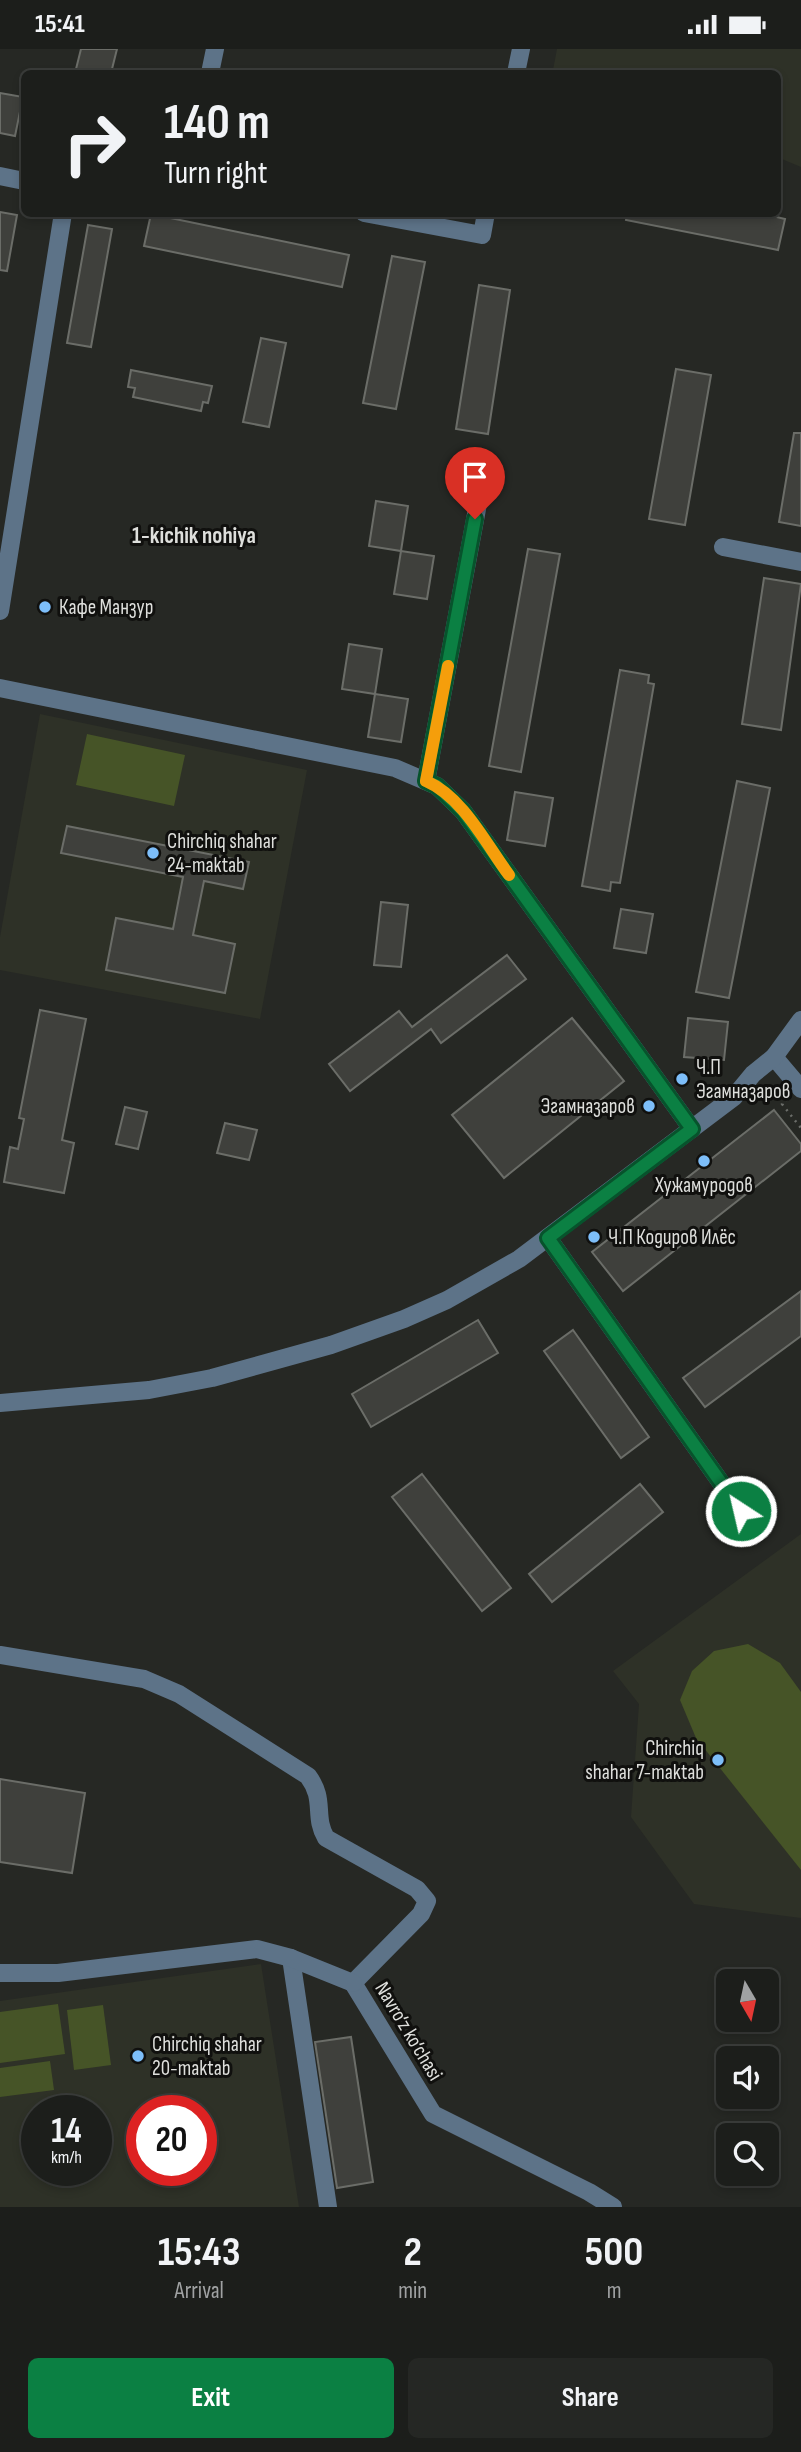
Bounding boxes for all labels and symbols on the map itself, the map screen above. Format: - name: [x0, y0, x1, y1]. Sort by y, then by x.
- pin: [445, 447, 505, 519]
- district label: 1-kichik nohiya: [132, 522, 256, 550]
- place label: Кафе Манзур: [59, 595, 153, 620]
- marker: Кафе Манзур: [37, 599, 53, 615]
- place label: Chirchiq shahar 24-maktab: [167, 829, 277, 878]
- marker: Chirchiq shahar 24-maktab: [145, 845, 161, 861]
- place label: Ч.П Эгамназаров: [696, 1055, 790, 1104]
- marker: Ч.П Эгамназаров: [674, 1071, 690, 1087]
- place label: Эгамназаров: [541, 1094, 635, 1119]
- marker: Эгамназаров: [641, 1098, 657, 1114]
- marker: Хужамуродов: [696, 1153, 712, 1169]
- place label: Хужамуродов: [654, 1173, 753, 1198]
- place label: Ч.П Кодиров Илёс: [608, 1225, 736, 1250]
- marker: Ч.П Кодиров Илёс: [586, 1229, 602, 1245]
- position arrow: [704, 1474, 778, 1548]
- place label: Chirchiq shahar 7-maktab: [585, 1736, 704, 1785]
- marker: Chirchiq shahar 7-maktab: [710, 1752, 726, 1768]
- north arrow: [716, 1969, 779, 2032]
- street label: Navro‘z ko‘chasi: [369, 1977, 448, 2085]
- place label: Chirchiq shahar 20-maktab: [152, 2032, 262, 2081]
- marker: Chirchiq shahar 20-maktab: [130, 2048, 146, 2064]
- speed limit sign: 20: [126, 2095, 217, 2186]

